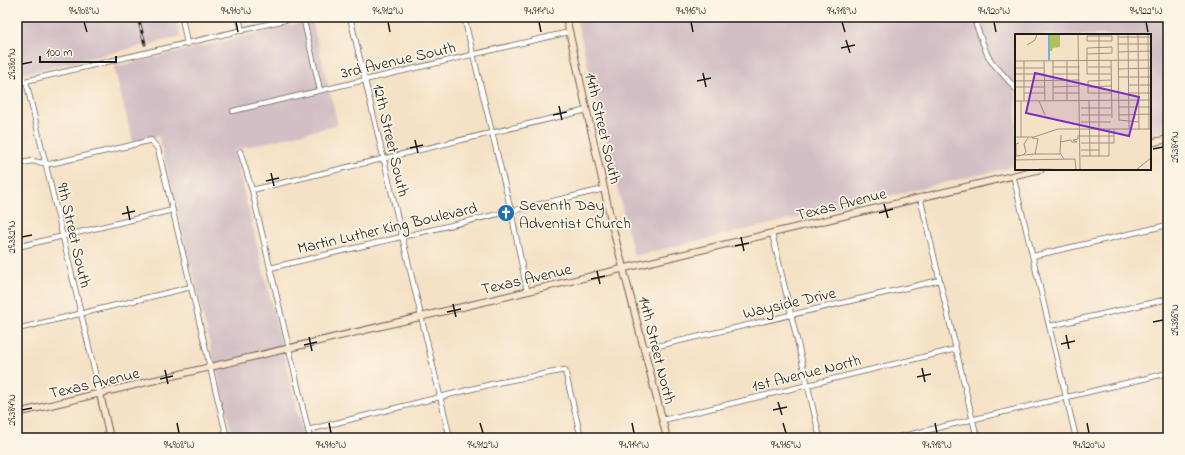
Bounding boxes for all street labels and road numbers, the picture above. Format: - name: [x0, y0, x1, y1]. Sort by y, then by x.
- street label: 3rd Avenue South: [339, 36, 458, 86]
- street label: 14th Street South: [578, 70, 627, 187]
- street label: 12th Street South: [365, 82, 415, 199]
- street label: 9th Street South: [49, 181, 97, 290]
- street label: Texas Avenue: [794, 182, 890, 228]
- street label: Martin Luther King Boulevard: [295, 197, 480, 261]
- street label: Texas Avenue: [479, 258, 575, 302]
- street label: Wayside Drive: [741, 281, 839, 326]
- street label: 14th Street North: [631, 294, 681, 407]
- street label: 1st Avenue North: [749, 349, 863, 399]
- street label: Texas Avenue: [47, 362, 143, 406]

